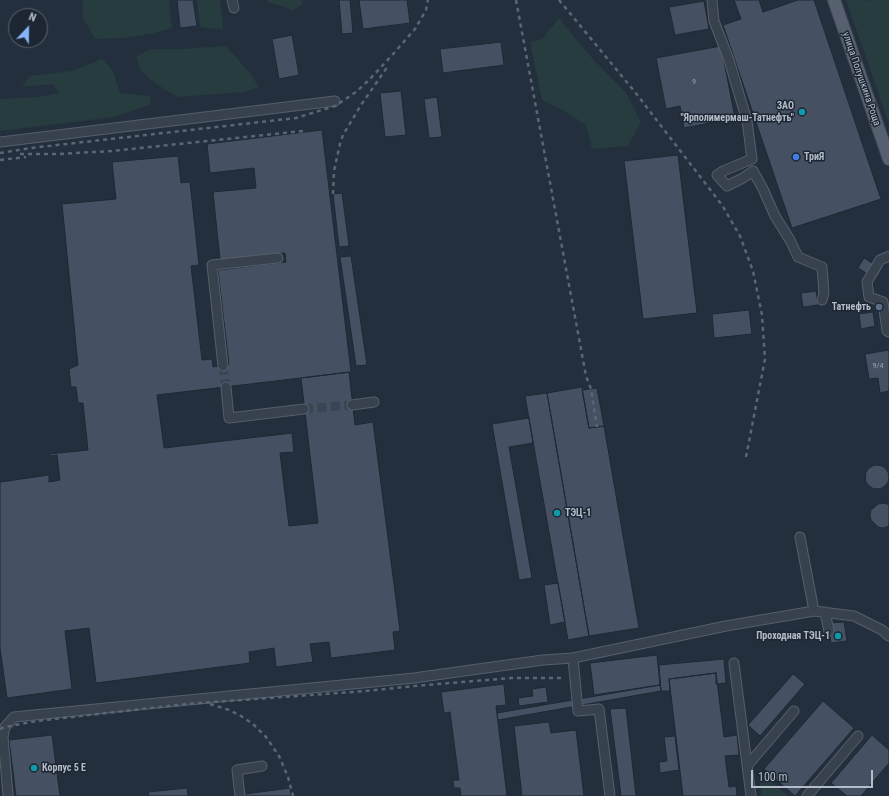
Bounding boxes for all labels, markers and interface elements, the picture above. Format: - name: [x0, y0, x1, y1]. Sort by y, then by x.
- north arrow: [8, 8, 48, 48]
- text: N: [27, 10, 38, 25]
- street label: улица Полушкина Роща: [839, 30, 883, 128]
- house number: 9: [692, 77, 696, 87]
- place label: ЗАО "Ярполимермаш-Татнефть": [680, 100, 794, 124]
- marker: ЗАО "Ярполимермаш-Татнефть": [797, 107, 807, 117]
- place label: ТриЯ: [804, 151, 824, 163]
- marker: ТриЯ: [791, 152, 801, 162]
- place label: Татнефть: [832, 301, 871, 313]
- marker: Татнефть: [874, 302, 884, 312]
- house number: 9/4: [873, 361, 883, 371]
- place label: ТЭЦ-1: [565, 507, 591, 519]
- marker: ТЭЦ-1: [552, 508, 562, 518]
- place label: Проходная ТЭЦ-1: [756, 630, 830, 642]
- marker: Проходная ТЭЦ-1: [833, 631, 843, 641]
- place label: Корпус 5 E: [42, 762, 86, 774]
- scale bar: [753, 762, 875, 788]
- marker: Корпус 5 E: [29, 763, 39, 773]
- text: 100 m: [758, 770, 788, 784]

